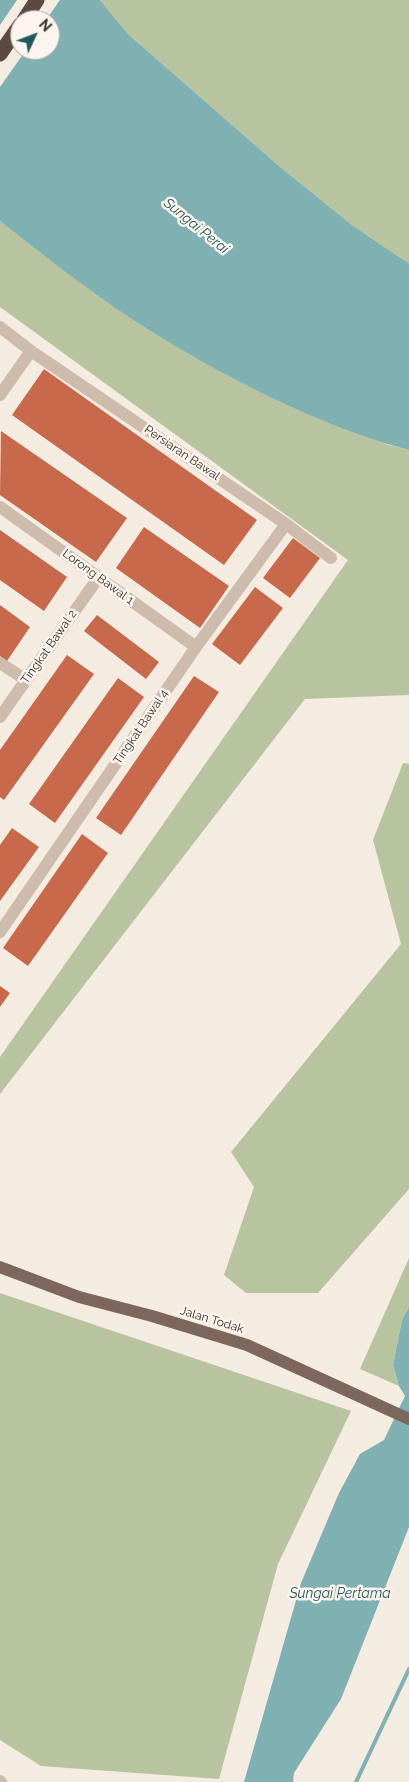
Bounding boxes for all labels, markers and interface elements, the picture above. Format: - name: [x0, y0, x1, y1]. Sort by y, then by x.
- north arrow: [10, 10, 60, 60]
- text: N: [36, 16, 55, 35]
- water label: Sungai Perai: [160, 195, 232, 257]
- street label: Persiaran Bawal: [141, 422, 223, 484]
- street label: Lorong Bawal 1: [60, 546, 136, 608]
- street label: Tingkat Bawal 2: [18, 607, 80, 687]
- street label: Tingkat Bawal 4: [111, 687, 171, 767]
- street label: Jalan Todak: [179, 1304, 245, 1336]
- water label: Sungai Pertama: [289, 1586, 391, 1602]

